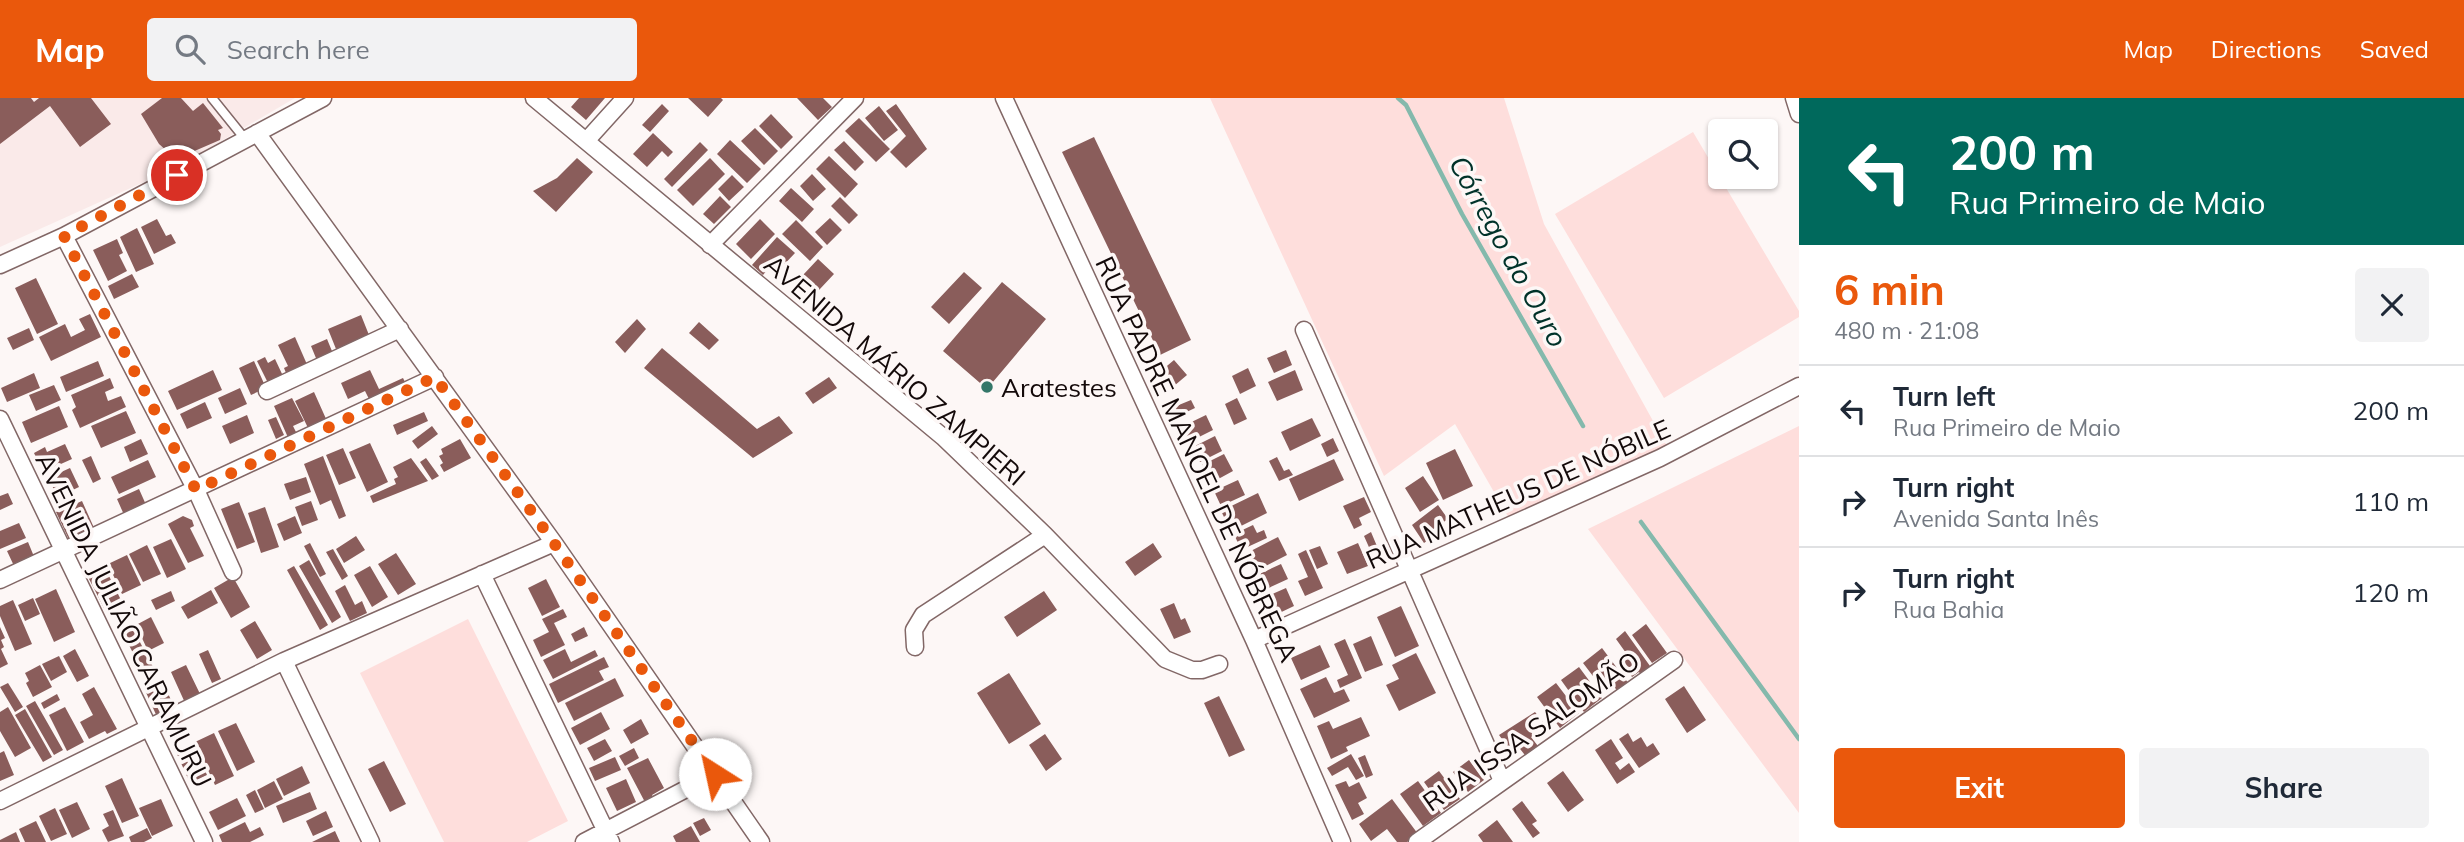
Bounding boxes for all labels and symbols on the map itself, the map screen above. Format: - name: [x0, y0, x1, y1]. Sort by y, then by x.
- pin: [147, 145, 207, 205]
- water label: Córrego do Ouro: [1442, 149, 1576, 353]
- street label: AVENIDA MÁRIO ZAMPIERI: [758, 247, 1032, 493]
- street label: RUA PADRE MANOEL DE NÓBREGA: [1088, 251, 1306, 667]
- place label: Aratestes: [1001, 371, 1117, 404]
- marker: Aratestes: [979, 379, 995, 395]
- street label: RUA MATHEUS DE NÓBILE: [1361, 412, 1675, 576]
- street label: AVENIDA JULIÃO CARAMURU: [29, 447, 219, 793]
- street label: RUA ISSA SALOMÃO: [1416, 644, 1646, 818]
- position arrow: [678, 737, 752, 811]

